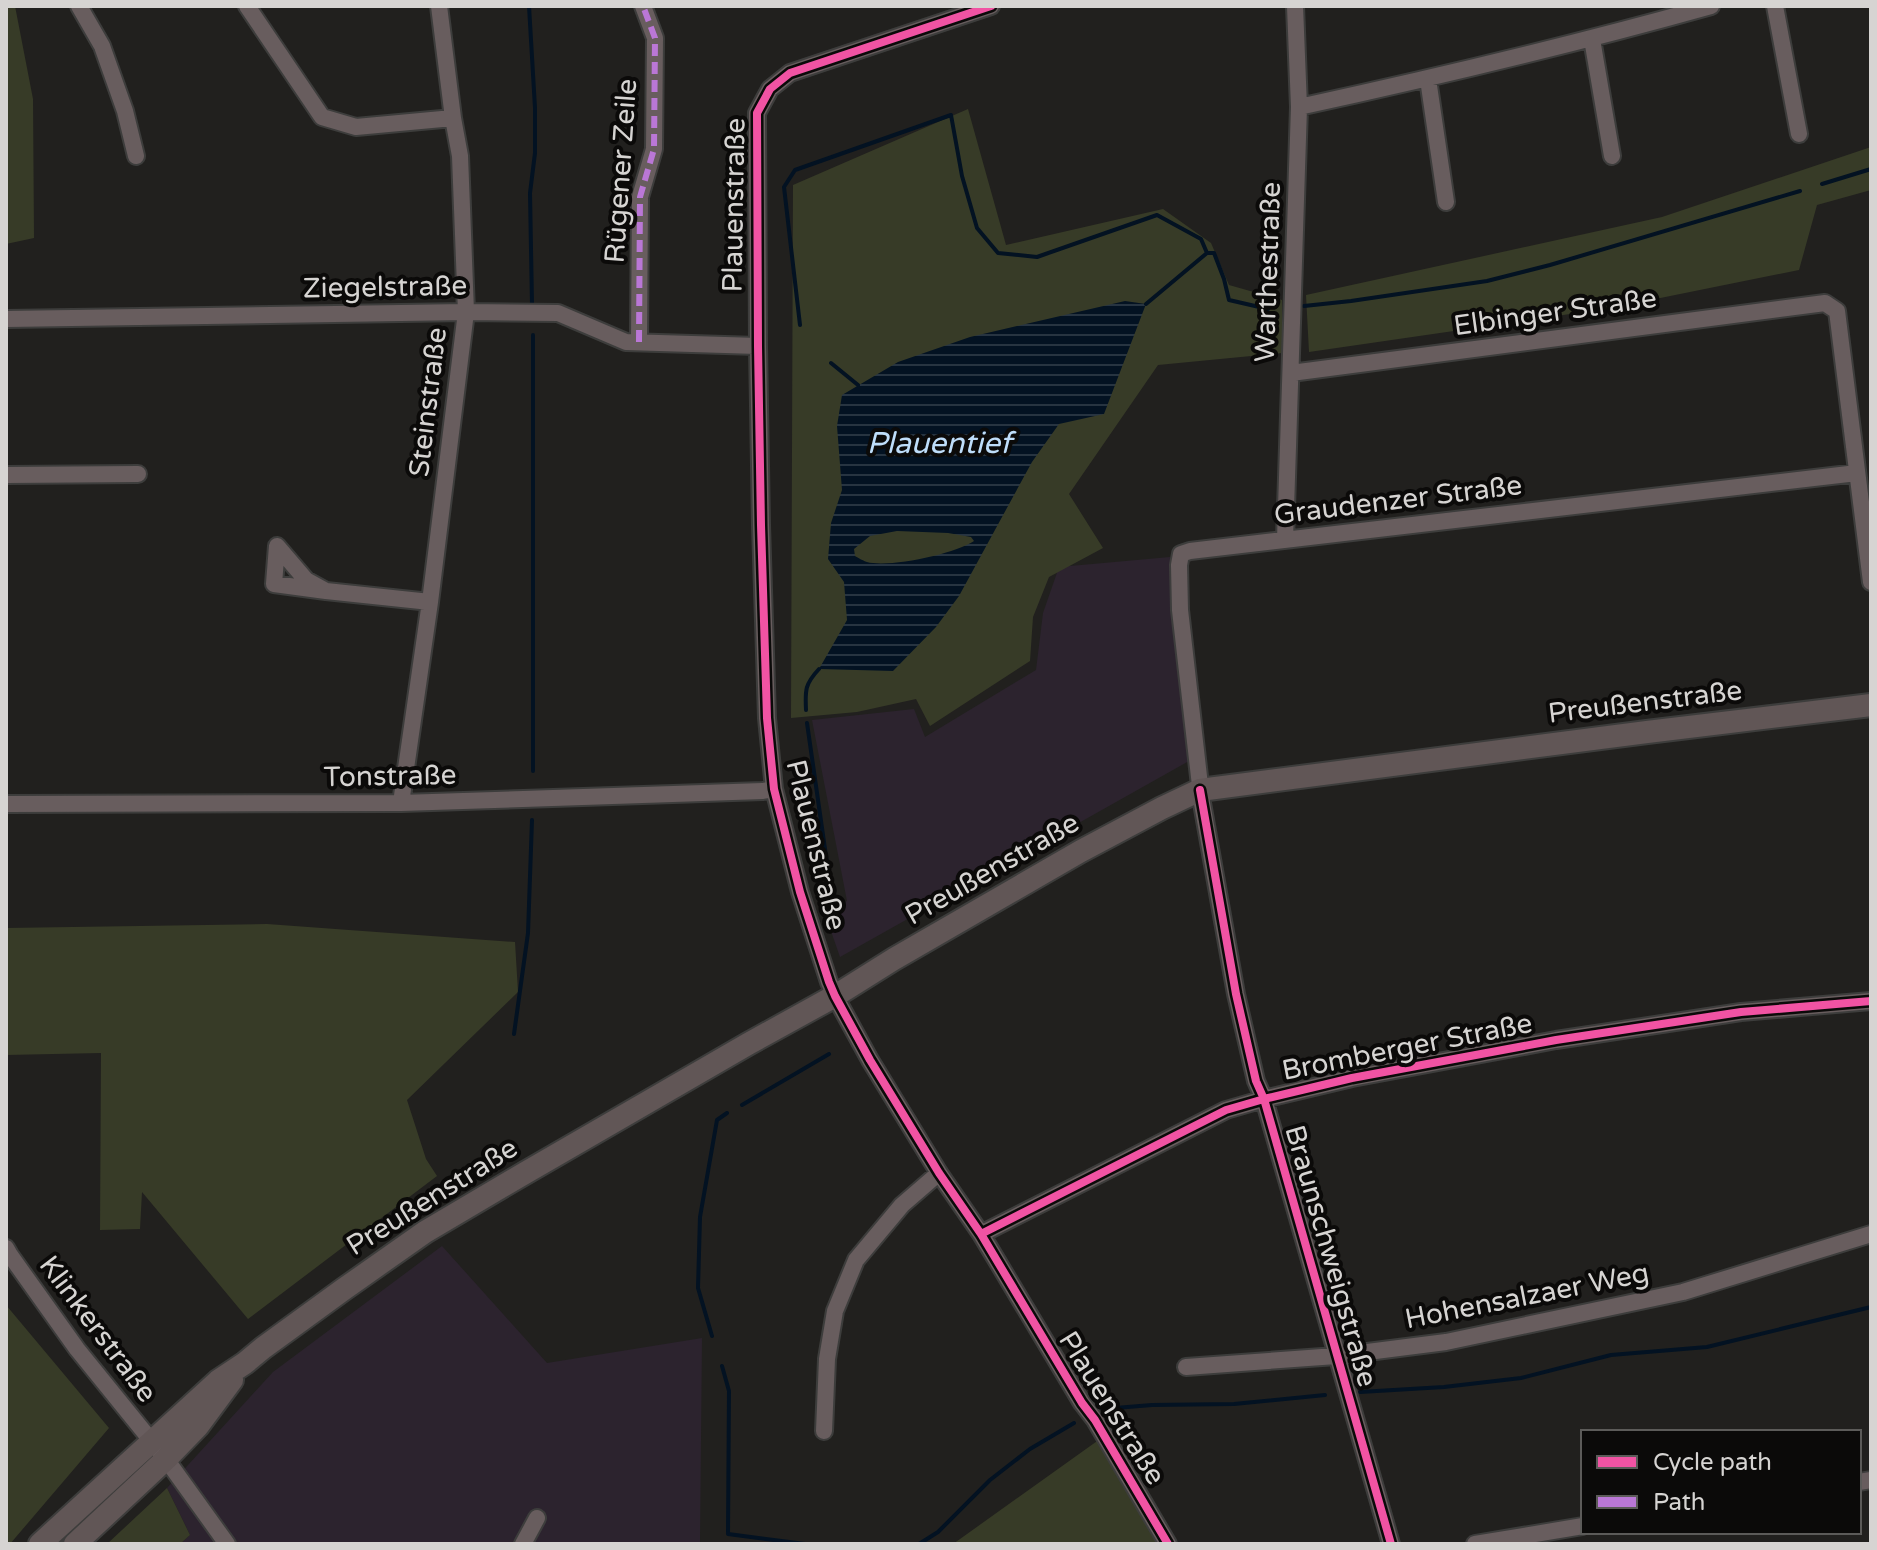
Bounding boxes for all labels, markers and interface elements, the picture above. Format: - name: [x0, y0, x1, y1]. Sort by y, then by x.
- street label: Rügener Zeile: [598, 78, 644, 264]
- street label: Plauenstraße: [715, 117, 753, 293]
- street label: Warthestraße: [1248, 181, 1288, 363]
- street label: Ziegelstraße: [302, 269, 468, 305]
- street label: Elbinger Straße: [1451, 281, 1659, 343]
- street label: Steinstraße: [402, 325, 454, 479]
- water label: Plauentief: [867, 425, 1017, 462]
- street label: Graudenzer Straße: [1272, 468, 1524, 532]
- street label: Preußenstraße: [1546, 673, 1744, 731]
- street label: Plauenstraße: [778, 756, 854, 934]
- street label: Tonstraße: [323, 758, 457, 794]
- street label: Preußenstraße: [899, 806, 1085, 932]
- street label: Bromberger Straße: [1279, 1006, 1535, 1088]
- street label: Braunschweigstraße: [1277, 1121, 1385, 1391]
- street label: Preußenstraße: [340, 1131, 524, 1263]
- street label: Klinkerstraße: [32, 1249, 164, 1409]
- street label: Hohensalzaer Weg: [1402, 1256, 1652, 1336]
- street label: Plauenstraße: [1051, 1325, 1173, 1491]
- legend: [1581, 1430, 1861, 1534]
- text: Cycle path: [1653, 1448, 1772, 1477]
- text: Path: [1653, 1488, 1706, 1517]

